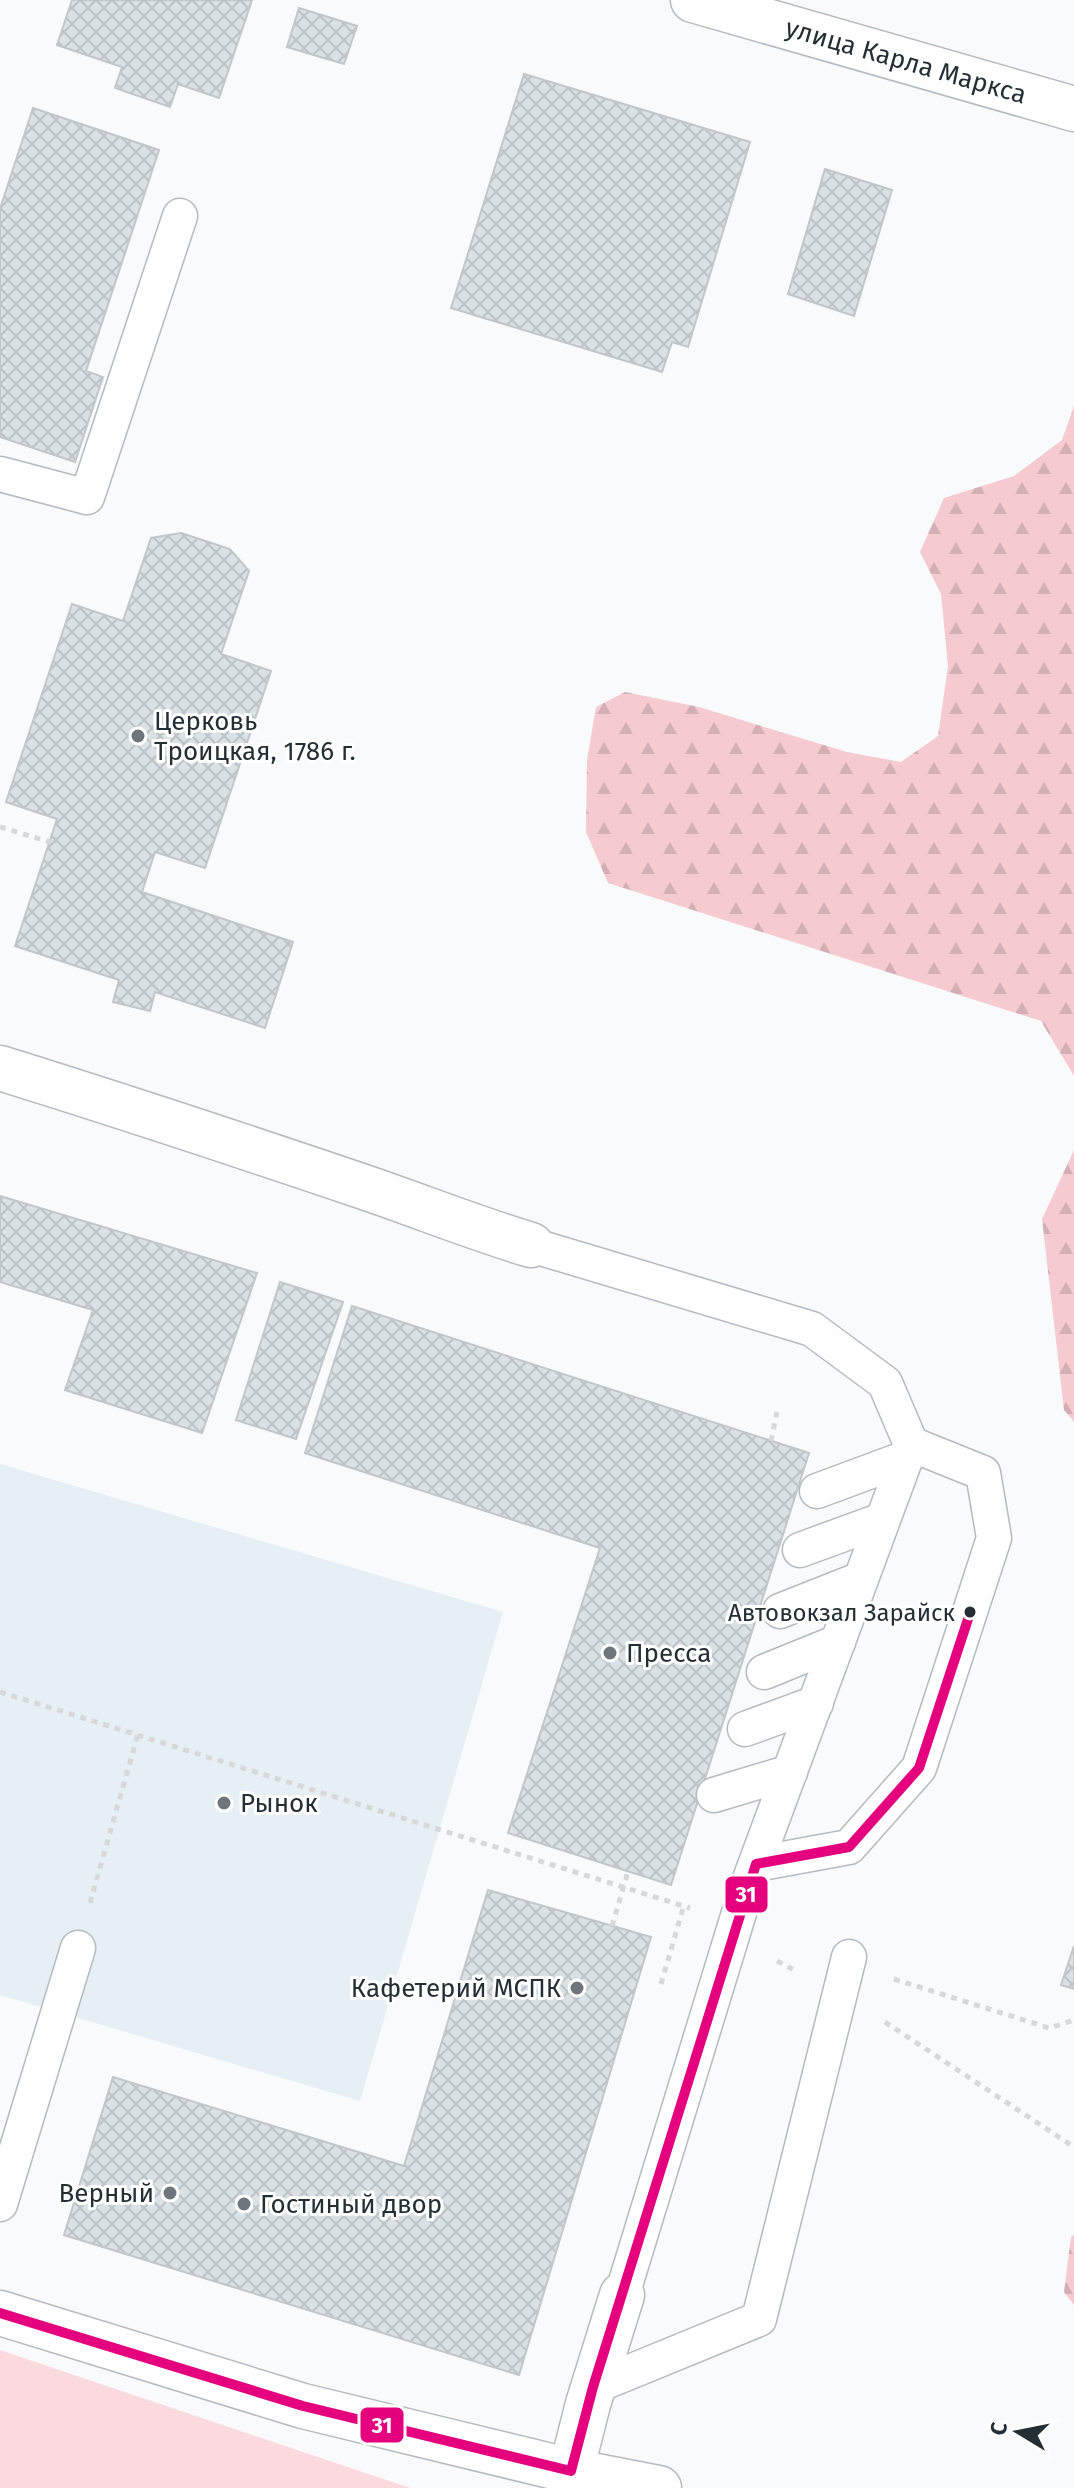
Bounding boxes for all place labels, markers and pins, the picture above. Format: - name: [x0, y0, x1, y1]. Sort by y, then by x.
- place label: Церковь Троицкая, 1786 г.: [154, 706, 356, 767]
- marker: Церковь Троицкая, 1786 г.: [129, 727, 147, 745]
- place label: Автовокзал Зарайск: [728, 1599, 956, 1627]
- marker: Автовокзал Зарайск: [962, 1604, 978, 1620]
- place label: Пресса: [626, 1638, 711, 1669]
- marker: Пресса: [601, 1644, 619, 1662]
- place label: Рынок: [240, 1788, 318, 1819]
- marker: Рынок: [215, 1794, 233, 1812]
- place label: Кафетерий МСПК: [351, 1973, 562, 2004]
- marker: Кафетерий МСПК: [568, 1979, 586, 1997]
- place label: Верный: [58, 2178, 154, 2209]
- marker: Верный: [161, 2184, 179, 2202]
- place label: Гостиный двор: [260, 2189, 442, 2220]
- marker: Гостиный двор: [235, 2195, 253, 2213]

